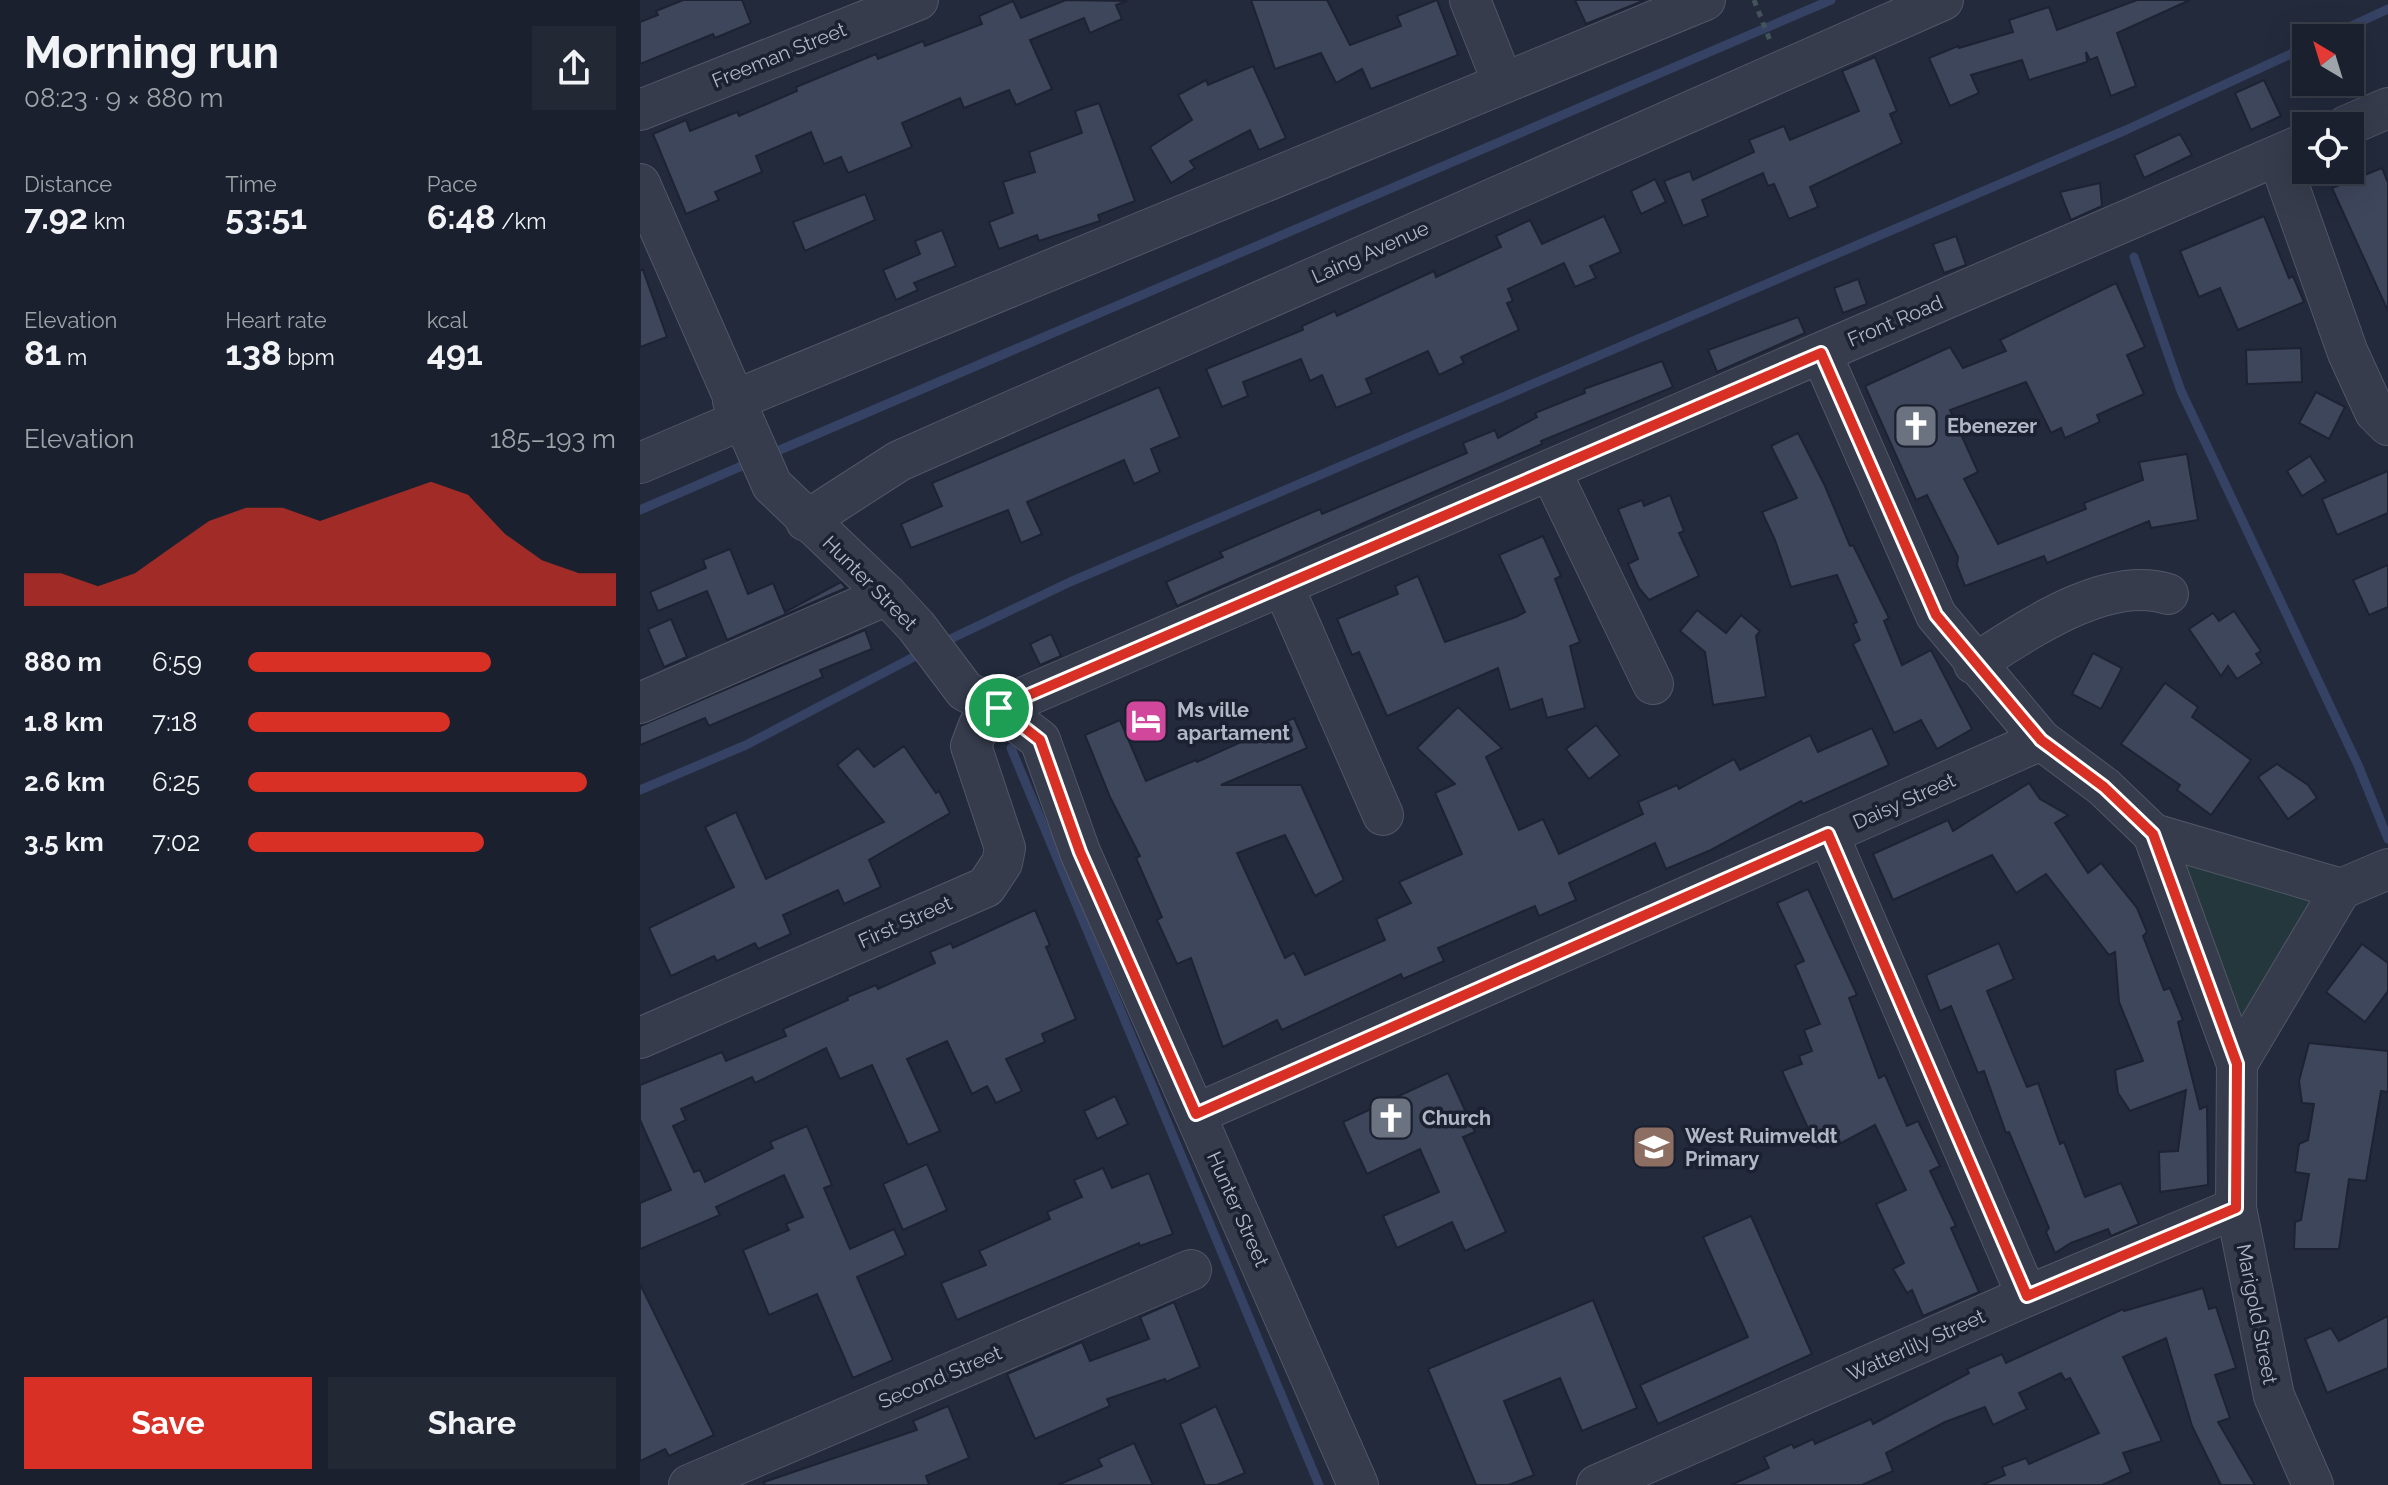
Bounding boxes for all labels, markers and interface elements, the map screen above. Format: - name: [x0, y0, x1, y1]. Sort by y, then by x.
- street label: Freeman Street: [708, 17, 850, 93]
- north arrow: [2292, 24, 2364, 96]
- map controls: [2292, 24, 2364, 184]
- button: share: [532, 26, 616, 110]
- text: Morning run: [24, 27, 279, 78]
- text: 08:23 · 9 × 880 m: [24, 83, 223, 113]
- button: locate: [2292, 112, 2364, 184]
- text: Distance: [24, 171, 112, 197]
- text: Time: [225, 171, 277, 197]
- text: Pace: [427, 171, 477, 197]
- text: 7.92: [24, 197, 88, 237]
- text: 53:51: [225, 197, 307, 237]
- text: 6:48: [427, 197, 496, 237]
- text: km: [88, 208, 126, 234]
- text: /km: [496, 208, 546, 234]
- street label: Laing Avenue: [1308, 215, 1432, 289]
- street label: Front Road: [1844, 290, 1946, 352]
- text: Elevation: [24, 307, 117, 333]
- text: Heart rate: [225, 307, 327, 333]
- text: kcal: [427, 307, 468, 333]
- text: 81: [24, 333, 61, 373]
- text: 138: [225, 333, 282, 373]
- text: 491: [427, 333, 483, 373]
- text: m: [61, 344, 87, 370]
- text: bpm: [282, 344, 335, 370]
- church icon: Ebenezer: [1892, 402, 1940, 450]
- place label: Ebenezer: [1947, 414, 2037, 438]
- text: Elevation: [24, 424, 134, 454]
- text: 185–193 m: [490, 424, 616, 454]
- street label: Hunter Street: [818, 531, 922, 635]
- text: 880 m: [24, 647, 102, 677]
- text: 6:59: [152, 647, 202, 677]
- pin: [965, 674, 1033, 742]
- icon: arrive: [977, 686, 1021, 730]
- hotel icon: Ms ville apartament: [1122, 697, 1170, 745]
- place label: Ms ville apartament: [1177, 698, 1290, 745]
- text: 1.8 km: [24, 707, 103, 737]
- text: 7:18: [152, 707, 197, 737]
- text: 2.6 km: [24, 767, 105, 797]
- text: 6:25: [152, 767, 200, 797]
- street label: Daisy Street: [1849, 768, 1959, 834]
- text: 3.5 km: [24, 827, 104, 857]
- text: 7:02: [152, 827, 200, 857]
- street label: First Street: [854, 891, 956, 953]
- church icon: Church: [1367, 1094, 1415, 1142]
- place label: Church: [1422, 1106, 1491, 1130]
- school or university icon: West Ruimveldt Primary: [1630, 1123, 1678, 1171]
- place label: West Ruimveldt Primary: [1685, 1124, 1838, 1171]
- street label: Hunter Street: [1202, 1148, 1274, 1271]
- street label: Marigold Street: [2232, 1242, 2282, 1386]
- street label: Watterlily Street: [1843, 1304, 1989, 1386]
- street label: Second Street: [875, 1340, 1005, 1414]
- button: Save: [24, 1377, 312, 1469]
- button: Share: [328, 1377, 616, 1469]

